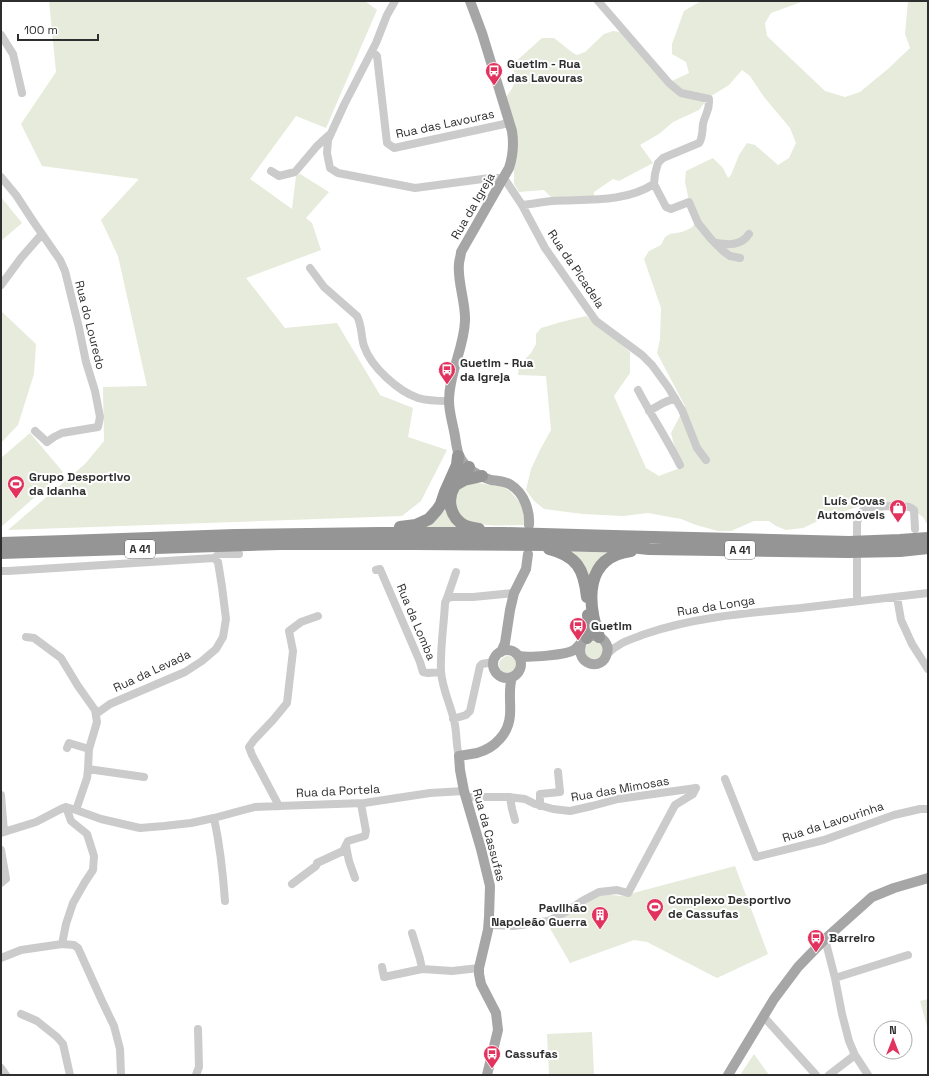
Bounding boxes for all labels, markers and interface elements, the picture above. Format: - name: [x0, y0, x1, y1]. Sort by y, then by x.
- scale bar: [18, 16, 98, 42]
- text: 100 m: [24, 22, 58, 38]
- place label: Guetim - Rua das Lavouras: [507, 56, 583, 86]
- bus stop icon: Guetim - Rua das Lavouras: [484, 61, 504, 86]
- street label: Rua das Lavouras: [394, 106, 496, 142]
- street label: Rua da Igreja: [447, 170, 499, 242]
- street label: Rua da Picadela: [544, 227, 608, 311]
- street label: Rua do Louredo: [71, 279, 109, 371]
- place label: Guetim - Rua da Igreja: [460, 355, 534, 385]
- bus stop icon: Guetim - Rua da Igreja: [437, 360, 457, 385]
- place label: Grupo Desportivo da Idanha: [29, 469, 131, 499]
- sports icon: Grupo Desportivo da Idanha: [6, 474, 26, 499]
- place label: Luís Covas Automóveis: [817, 493, 885, 523]
- shop icon: Luís Covas Automóveis: [888, 498, 908, 523]
- road number: A 41: [125, 540, 155, 558]
- road number: A 41: [725, 541, 755, 559]
- street label: Rua da Lomba: [393, 581, 439, 663]
- street label: Rua da Longa: [676, 592, 756, 620]
- bus stop icon: Guetim: [568, 616, 588, 641]
- place label: Guetim: [591, 618, 632, 634]
- street label: Rua da Levada: [111, 646, 193, 696]
- street label: Rua das Mimosas: [570, 772, 670, 806]
- street label: Rua da Portela: [296, 781, 380, 801]
- street label: Rua da Cassufas: [469, 787, 509, 883]
- street label: Rua da Lavourinha: [780, 798, 886, 846]
- place label: Complexo Desportivo de Cassufas: [668, 892, 791, 922]
- sports icon: Complexo Desportivo de Cassufas: [645, 897, 665, 922]
- place label: Pavilhão Napoleão Guerra: [491, 900, 587, 930]
- building icon: Pavilhão Napoleão Guerra: [590, 905, 610, 930]
- bus stop icon: Barreiro: [806, 928, 826, 953]
- place label: Barreiro: [829, 930, 875, 946]
- north arrow: [873, 1020, 913, 1060]
- text: N: [889, 1023, 897, 1037]
- bus stop icon: Cassufas: [482, 1044, 502, 1069]
- place label: Cassufas: [505, 1046, 558, 1062]

